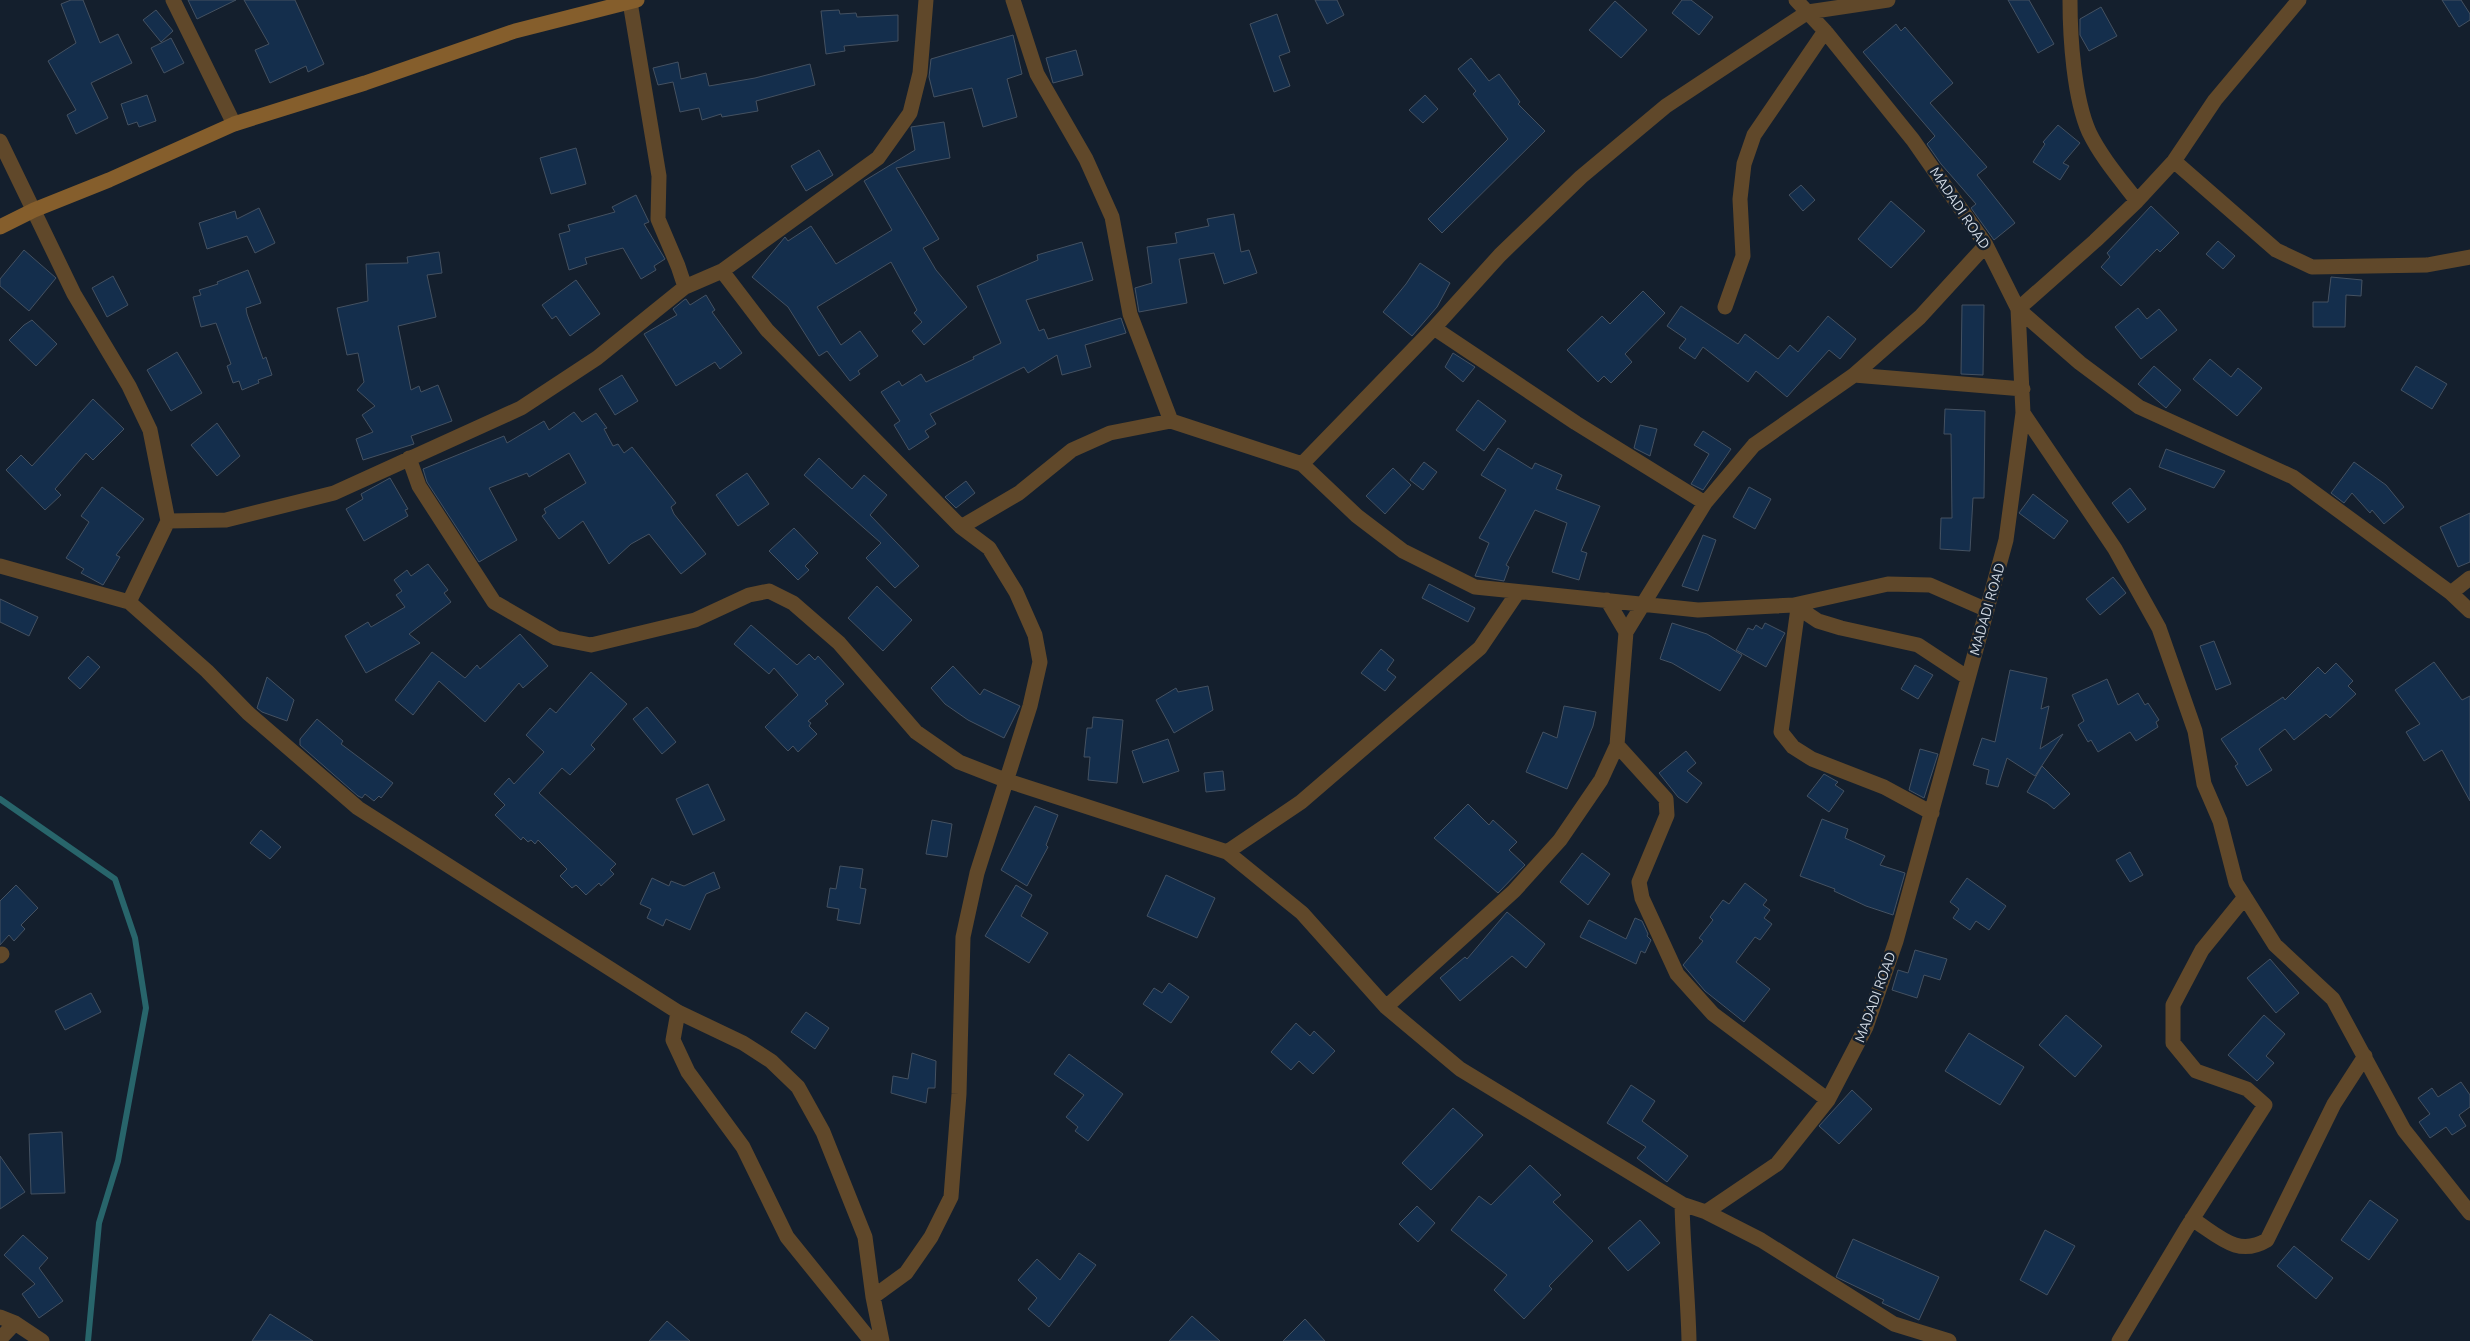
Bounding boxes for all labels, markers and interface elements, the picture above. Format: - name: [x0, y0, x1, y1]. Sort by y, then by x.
- street label: MADADI ROAD: [1927, 164, 1993, 252]
- street label: MADADI ROAD: [1966, 561, 2008, 657]
- street label: MADADI ROAD: [1851, 949, 1899, 1044]

